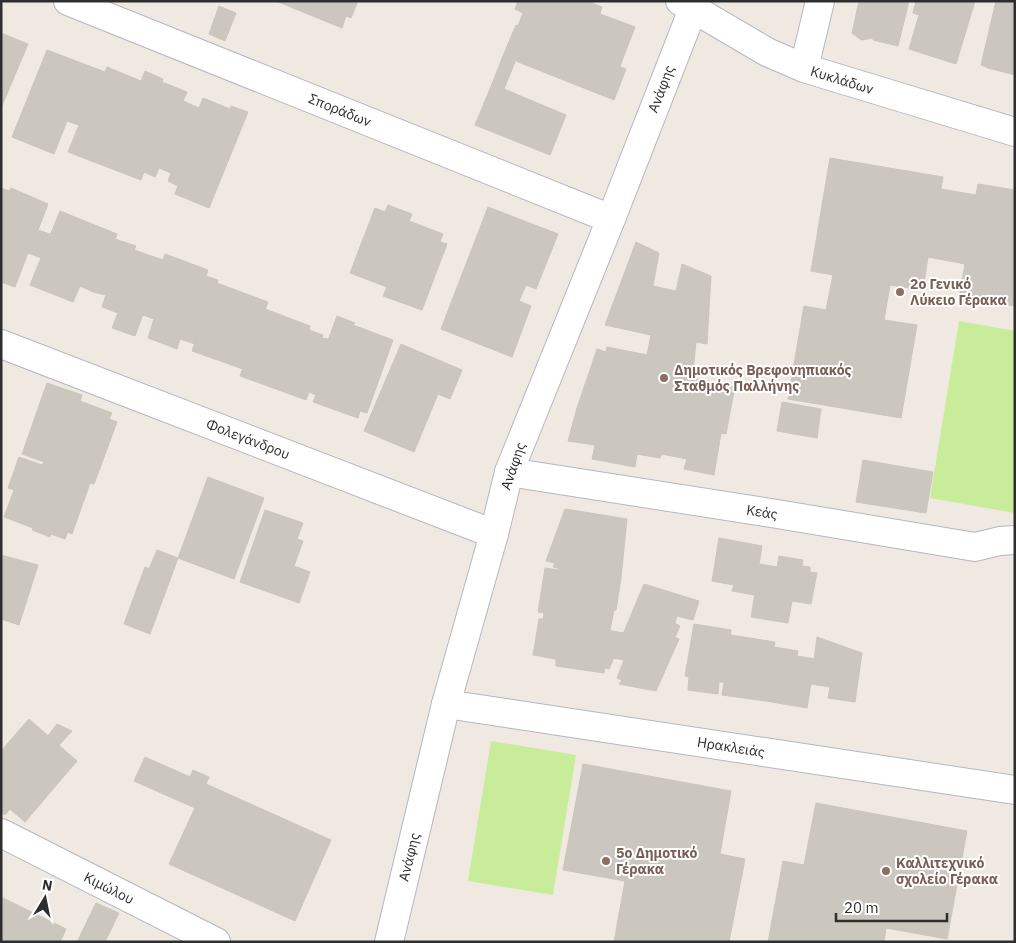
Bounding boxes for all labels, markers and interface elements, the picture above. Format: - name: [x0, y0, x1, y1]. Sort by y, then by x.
- street label: Κυκλάδων: [808, 62, 876, 98]
- street label: Ανάφης: [644, 63, 678, 115]
- street label: Σποράδων: [306, 89, 374, 131]
- place label: 2ο Γενικό Λύκειο Γέρακα: [910, 275, 1007, 309]
- marker: 2ο Γενικό Λύκειο Γέρακα: [894, 286, 906, 298]
- place label: Δημοτικός Βρεφονηπιακός Σταθμός Παλλήνης: [674, 361, 852, 395]
- marker: Δημοτικός Βρεφονηπιακός Σταθμός Παλλήνης: [658, 372, 670, 384]
- street label: Φολεγάνδρου: [204, 415, 292, 463]
- street label: Ανάφης: [496, 440, 530, 492]
- street label: Κεάς: [745, 501, 779, 523]
- street label: Ηρακλειάς: [696, 733, 766, 761]
- street label: Ανάφης: [394, 831, 424, 883]
- place label: 5ο Δημοτικό Γέρακα: [616, 844, 698, 878]
- place label: Καλλιτεχνικό σχολείο Γέρακα: [896, 854, 998, 888]
- marker: 5ο Δημοτικό Γέρακα: [600, 855, 612, 867]
- marker: Καλλιτεχνικό σχολείο Γέρακα: [880, 865, 892, 877]
- street label: Κιμώλου: [81, 868, 137, 908]
- north arrow: [20, 873, 70, 923]
- text: N: [41, 875, 54, 895]
- scale bar: [836, 890, 947, 922]
- text: 20 m: [844, 898, 879, 917]

